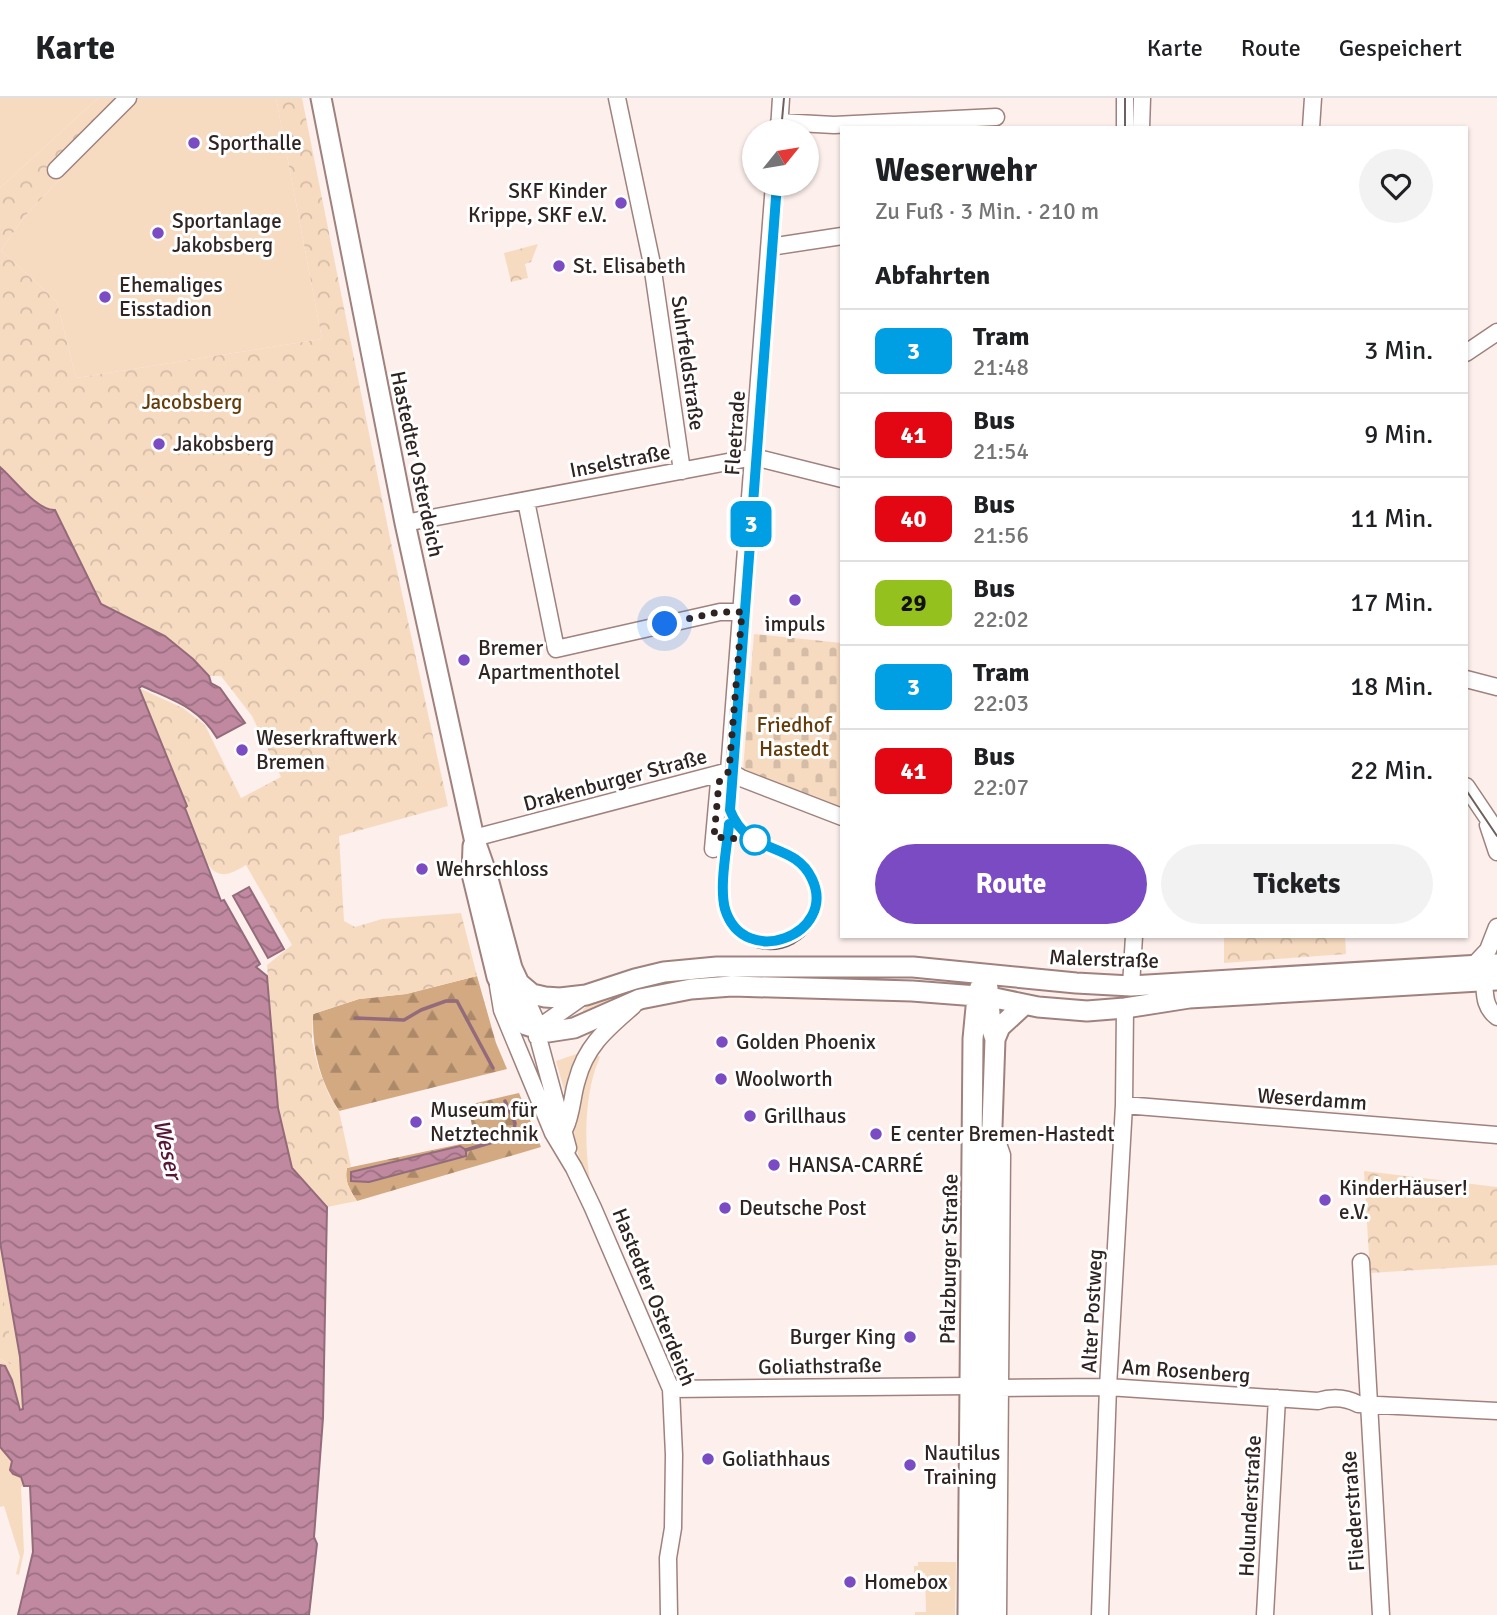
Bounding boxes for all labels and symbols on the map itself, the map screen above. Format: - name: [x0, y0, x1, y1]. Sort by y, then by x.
- north arrow: [742, 119, 819, 196]
- place label: Sporthalle: [208, 130, 302, 156]
- marker: Sporthalle: [186, 135, 202, 151]
- place label: SKF Kinder Krippe, SKF e.V.: [468, 178, 607, 228]
- marker: SKF Kinder Krippe, SKF e.V.: [613, 195, 629, 211]
- place label: Sportanlage Jakobsberg: [172, 208, 282, 258]
- marker: Sportanlage Jakobsberg: [150, 225, 166, 241]
- place label: St. Elisabeth: [573, 253, 686, 279]
- marker: St. Elisabeth: [551, 258, 567, 274]
- place label: Ehemaliges Eisstadion: [119, 272, 223, 322]
- marker: Ehemaliges Eisstadion: [97, 289, 113, 305]
- street label: Suhrfeldstraße: [666, 294, 710, 432]
- street label: Hastedter Osterdeich: [385, 369, 449, 559]
- park label: Jacobsberg: [142, 389, 242, 415]
- street label: Fleetrade: [719, 390, 751, 476]
- place label: Jakobsberg: [173, 431, 274, 457]
- marker: Jakobsberg: [151, 436, 167, 452]
- street label: Inselstraße: [567, 439, 673, 483]
- line badge: 3: [728, 501, 774, 547]
- marker: impuls: [787, 592, 803, 608]
- your location: [647, 606, 682, 641]
- place label: impuls: [765, 611, 825, 637]
- place label: Bremer Apartmenthotel: [478, 635, 620, 685]
- marker: Bremer Apartmenthotel: [456, 652, 472, 668]
- park label: Friedhof Hastedt: [756, 712, 833, 762]
- place label: Weserkraftwerk Bremen: [256, 725, 398, 775]
- marker: Weserkraftwerk Bremen: [234, 742, 250, 758]
- street label: Drakenburger Straße: [520, 743, 710, 817]
- unlabelled marker: [740, 825, 770, 855]
- place label: Wehrschloss: [436, 856, 548, 882]
- marker: Wehrschloss: [414, 861, 430, 877]
- street label: Malerstraße: [1048, 944, 1160, 974]
- place label: Golden Phoenix: [736, 1029, 876, 1055]
- marker: Golden Phoenix: [714, 1034, 730, 1050]
- place label: Woolworth: [735, 1066, 833, 1092]
- marker: Woolworth: [713, 1071, 729, 1087]
- street label: Weserdamm: [1256, 1082, 1368, 1116]
- place label: Museum für Netztechnik: [430, 1097, 539, 1147]
- place label: Grillhaus: [764, 1103, 846, 1129]
- marker: Grillhaus: [742, 1108, 758, 1124]
- marker: Museum für Netztechnik: [408, 1114, 424, 1130]
- water label: Weser: [147, 1117, 189, 1185]
- place label: E center Bremen-Hastedt: [890, 1121, 1115, 1147]
- marker: E center Bremen-Hastedt: [868, 1126, 884, 1142]
- place label: HANSA-CARRÉ: [788, 1152, 924, 1178]
- marker: HANSA-CARRÉ: [766, 1157, 782, 1173]
- street label: Pfalzburger Straße: [935, 1173, 963, 1345]
- place label: KinderHäuser! e.V.: [1339, 1175, 1468, 1225]
- marker: KinderHäuser! e.V.: [1317, 1192, 1333, 1208]
- place label: Deutsche Post: [739, 1195, 866, 1221]
- marker: Deutsche Post: [717, 1200, 733, 1216]
- street label: Hastedter Osterdeich: [606, 1204, 702, 1390]
- street label: Alter Postweg: [1076, 1248, 1108, 1374]
- place label: Burger King: [790, 1324, 896, 1350]
- marker: Burger King: [902, 1329, 918, 1345]
- street label: Goliathstraße: [758, 1352, 882, 1380]
- street label: Am Rosenberg: [1121, 1354, 1251, 1388]
- street label: Holunderstraße: [1233, 1435, 1267, 1577]
- place label: Nautilus Training: [924, 1440, 1000, 1490]
- place label: Goliathhaus: [722, 1446, 830, 1472]
- street label: Fliederstraße: [1336, 1450, 1370, 1572]
- marker: Goliathhaus: [700, 1451, 716, 1467]
- marker: Nautilus Training: [902, 1457, 918, 1473]
- place label: Homebox: [864, 1569, 948, 1595]
- marker: Homebox: [842, 1574, 858, 1590]

